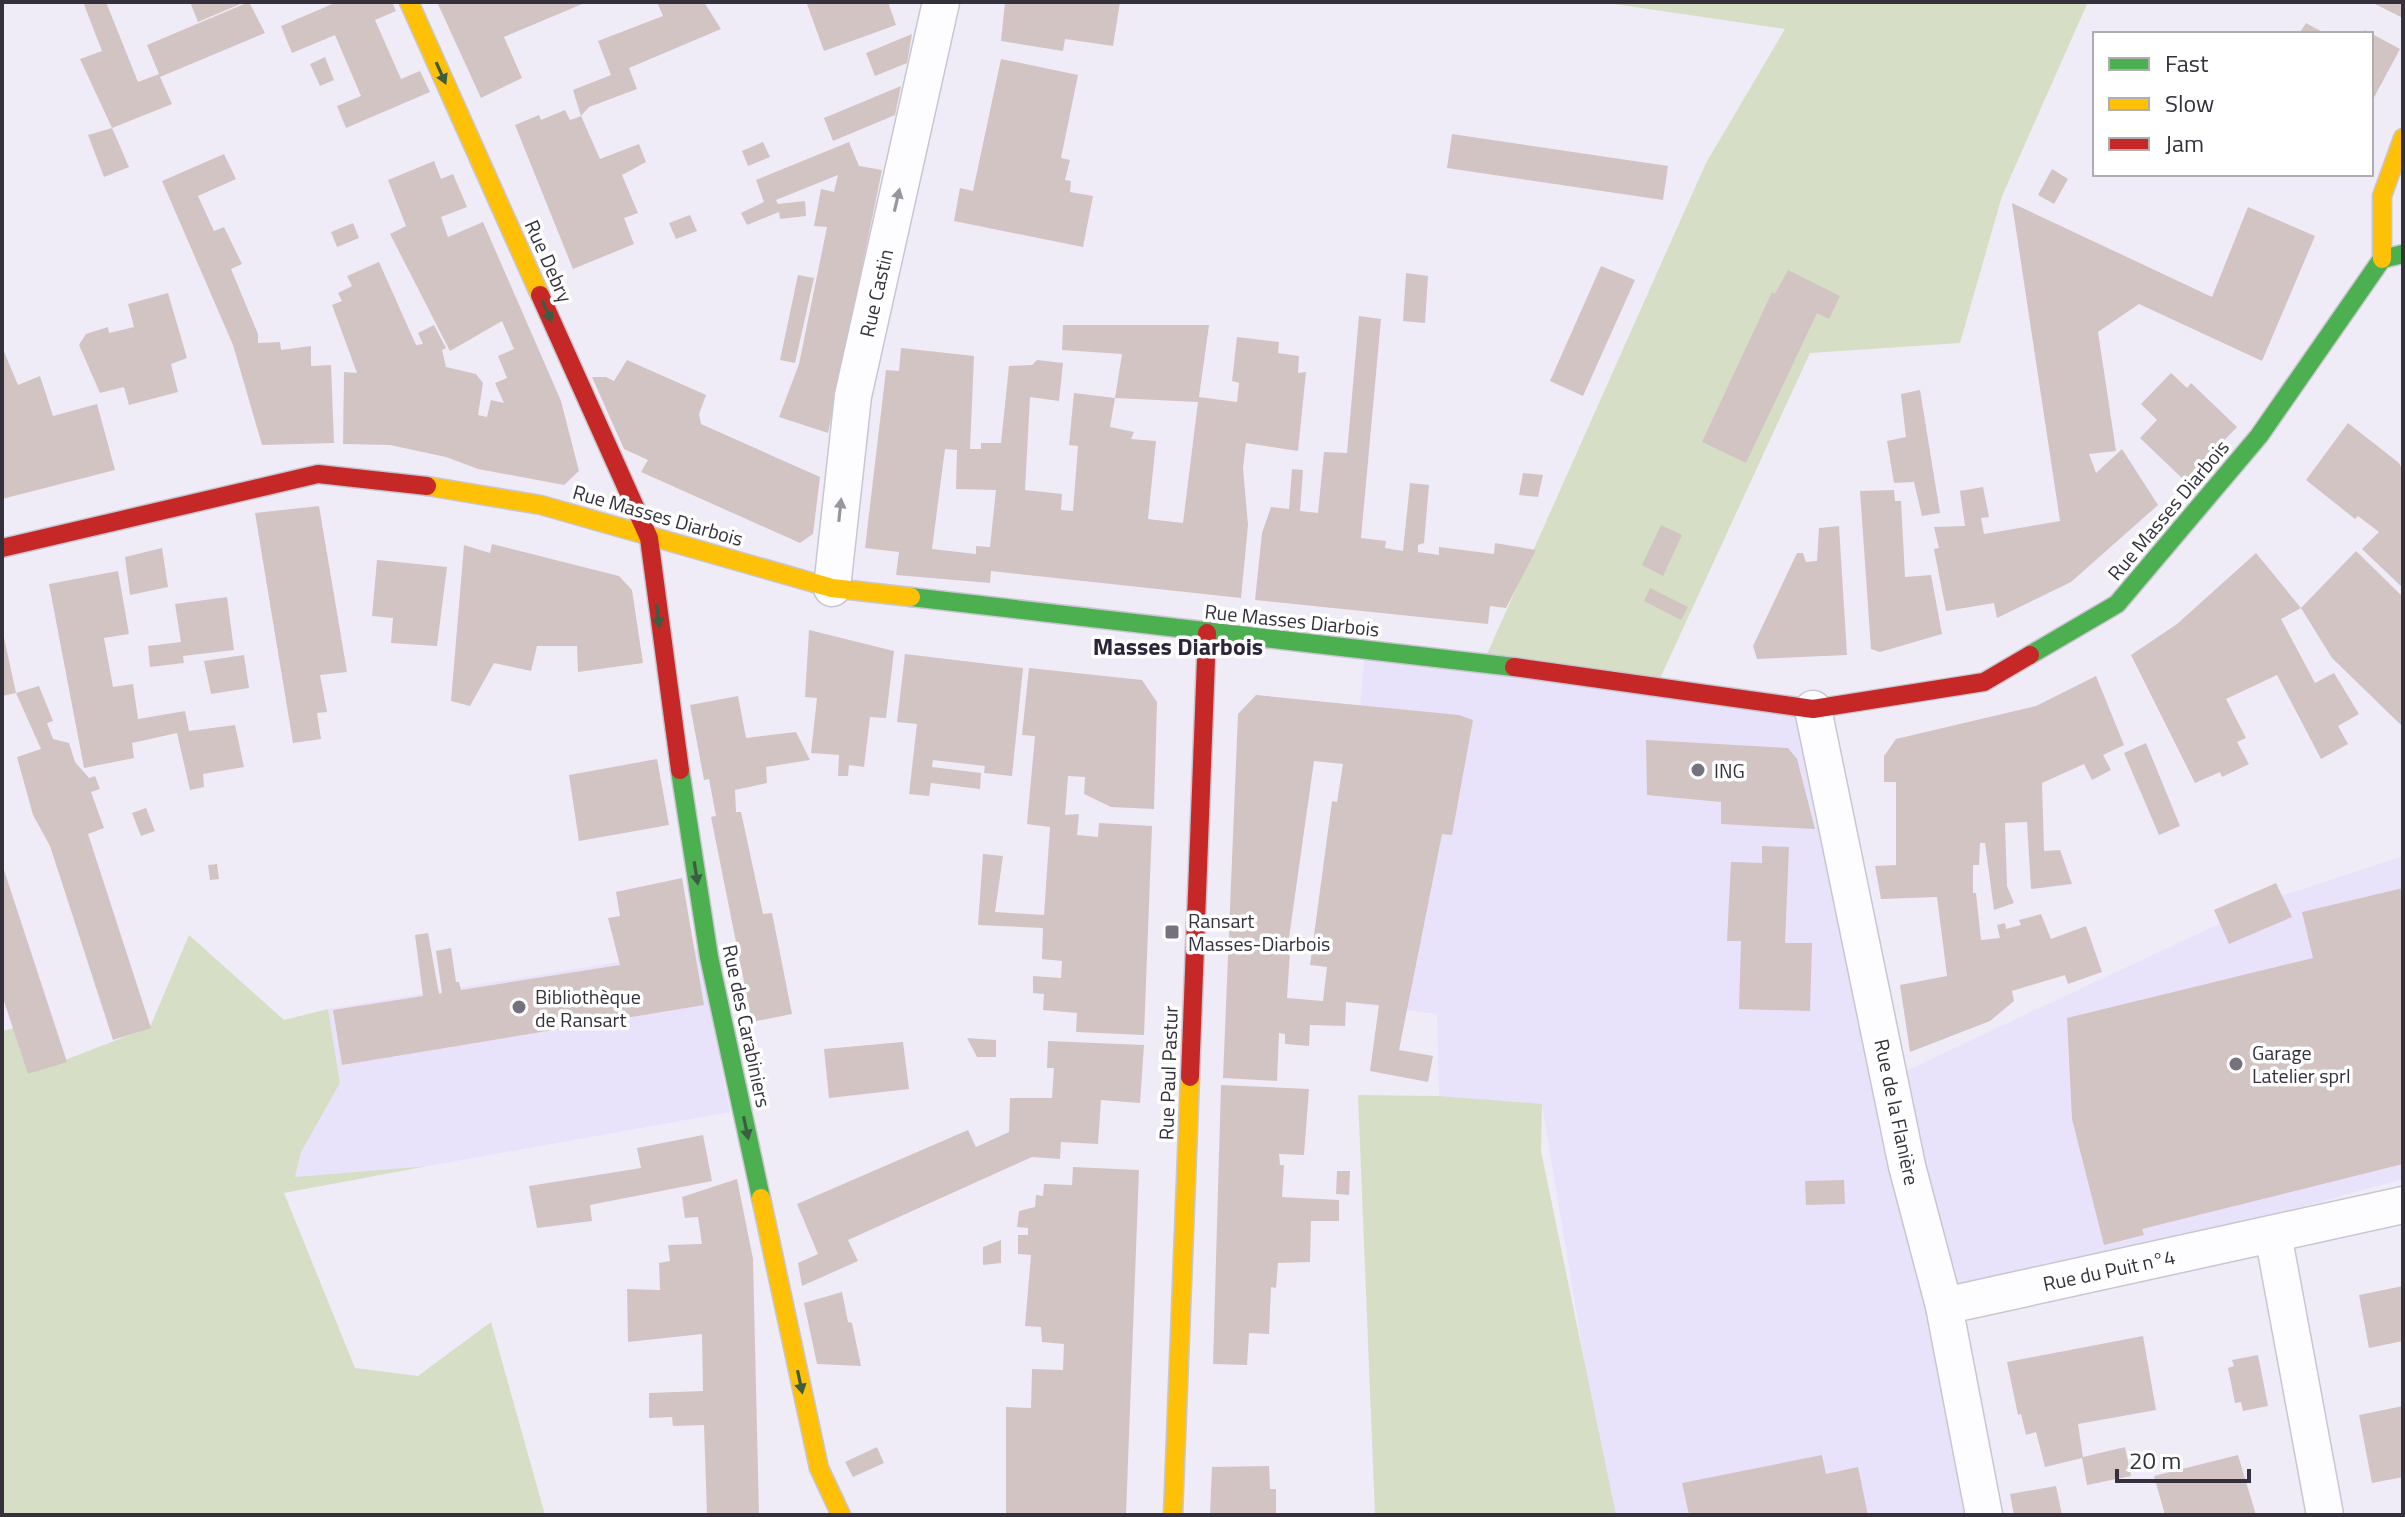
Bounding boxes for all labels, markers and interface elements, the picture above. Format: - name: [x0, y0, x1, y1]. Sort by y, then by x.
- legend: [2093, 32, 2373, 176]
- text: Fast: [2165, 45, 2209, 81]
- one-way arrow: [434, 61, 448, 85]
- text: Slow: [2165, 85, 2214, 121]
- text: Jam: [2165, 125, 2204, 161]
- one-way arrow: [891, 187, 904, 212]
- street label: Rue Debry: [517, 215, 581, 308]
- street label: Rue Castin: [851, 246, 901, 340]
- one-way arrow: [540, 299, 554, 322]
- street label: Rue Masses Diarbois: [2100, 433, 2236, 587]
- street label: Rue Masses Diarbois: [569, 476, 747, 554]
- one-way arrow: [834, 497, 847, 522]
- street label: Rue Masses Diarbois: [1203, 595, 1381, 645]
- one-way arrow: [651, 604, 664, 629]
- district label: Masses Diarbois: [1093, 628, 1263, 664]
- place label: ING: [1714, 755, 1745, 786]
- marker: ING: [1689, 761, 1707, 779]
- one-way arrow: [690, 861, 703, 886]
- place label: Ransart Masses-Diarbois: [1188, 905, 1330, 959]
- marker: Ransart Masses-Diarbois: [1163, 923, 1181, 941]
- street label: Rue des Carabiniers: [715, 942, 779, 1110]
- place label: Bibliothèque de Ransart: [535, 981, 641, 1035]
- marker: Bibliothèque de Ransart: [510, 998, 528, 1016]
- street label: Rue Paul Pastur: [1150, 1005, 1186, 1141]
- street label: Rue de la Flanière: [1866, 1036, 1928, 1188]
- place label: Garage Latelier sprl: [2252, 1037, 2351, 1091]
- marker: Garage Latelier sprl: [2227, 1055, 2245, 1073]
- one-way arrow: [740, 1116, 753, 1141]
- street label: Rue du Puit n°4: [2040, 1241, 2178, 1299]
- one-way arrow: [794, 1370, 807, 1395]
- scale bar: [2117, 1433, 2249, 1483]
- text: 20 m: [2129, 1442, 2181, 1478]

